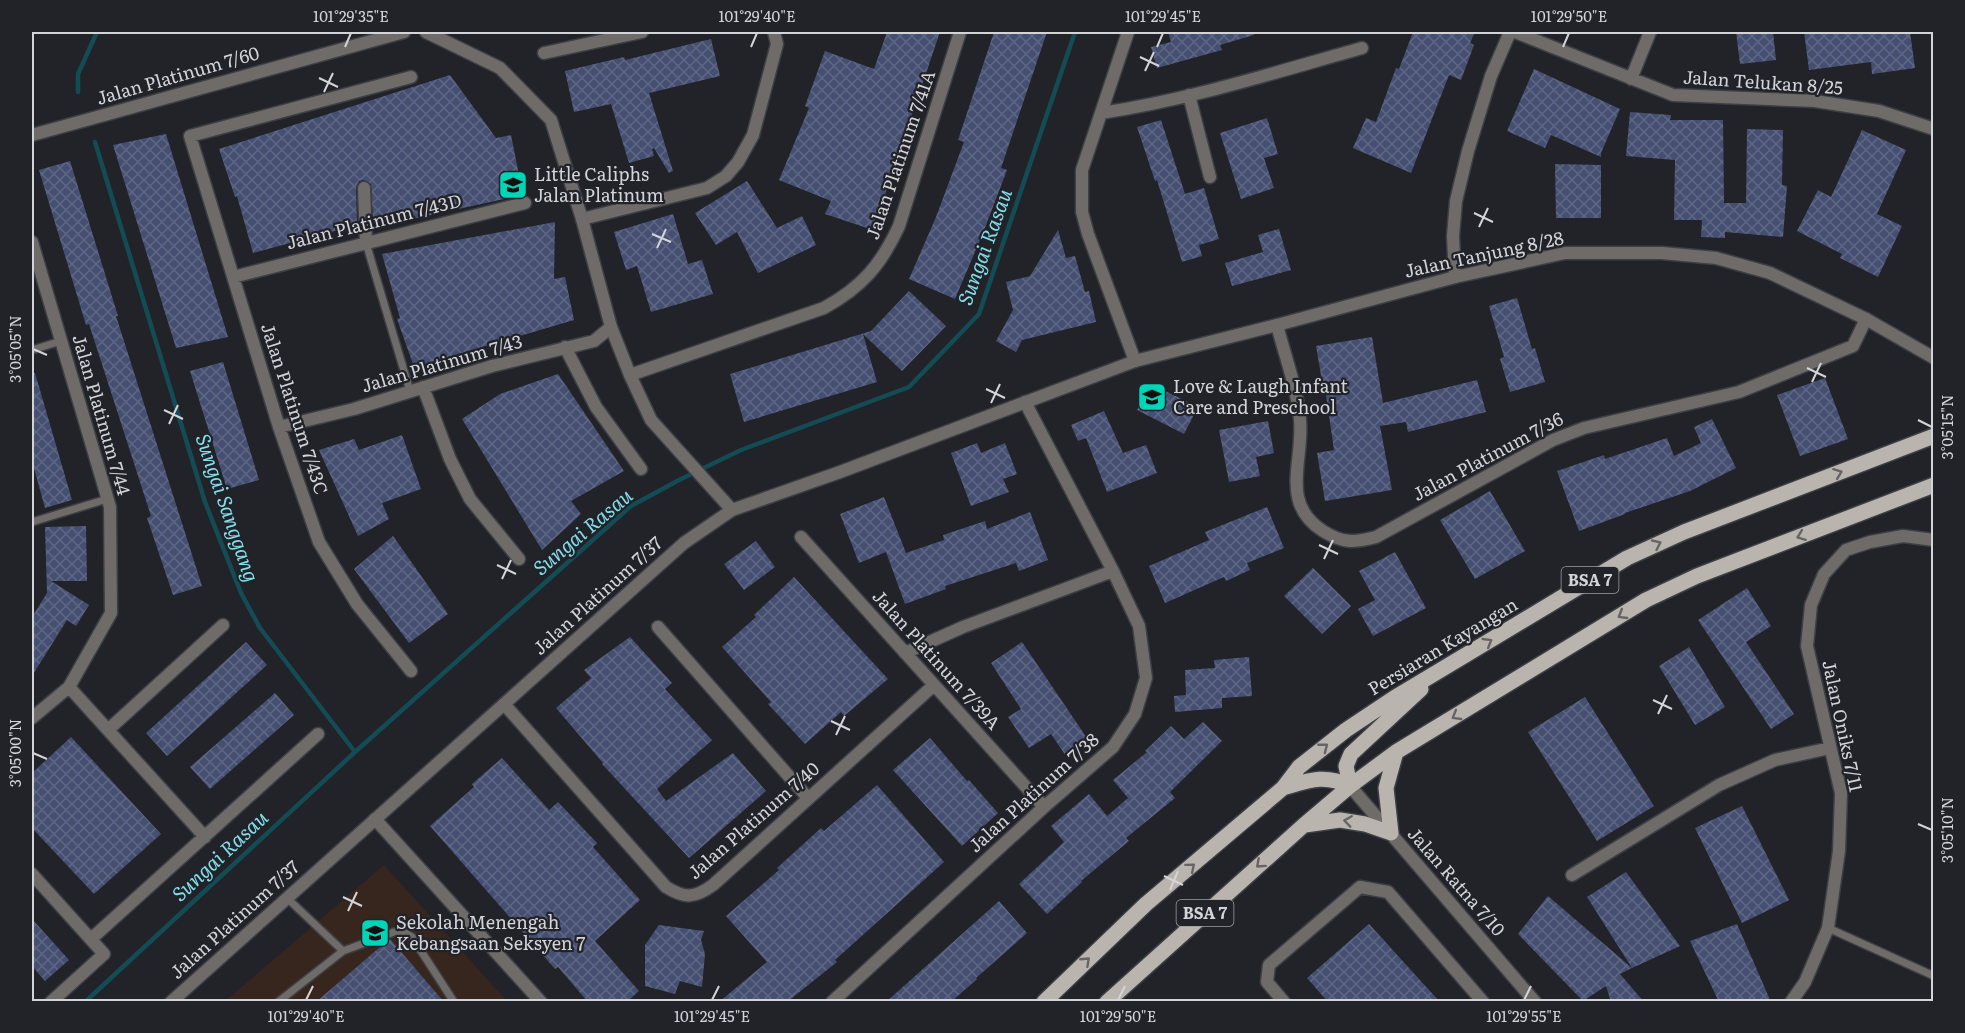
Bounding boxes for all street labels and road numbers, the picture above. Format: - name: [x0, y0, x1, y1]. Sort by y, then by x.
- street label: Jalan Platinum 7/60: [93, 38, 262, 111]
- street label: Jalan Telukan 8/25: [1682, 62, 1844, 101]
- street label: Jalan Platinum 7/41A: [858, 66, 941, 243]
- street label: Jalan Platinum 7/43D: [283, 186, 464, 255]
- street label: Jalan Tanjung 8/28: [1402, 223, 1566, 284]
- street label: Jalan Platinum 7/43C: [255, 319, 336, 498]
- street label: Jalan Platinum 7/43: [358, 327, 525, 398]
- street label: Jalan Platinum 7/44: [67, 331, 138, 498]
- street label: Jalan Platinum 7/36: [1407, 404, 1568, 507]
- street label: Jalan Platinum 7/37: [526, 529, 668, 661]
- road number: BSA 7: [1562, 567, 1618, 593]
- street label: Jalan Platinum 7/39A: [867, 583, 1007, 735]
- street label: Persiaran Kayangan: [1362, 590, 1522, 701]
- street label: Jalan Oniks 7/11: [1816, 657, 1871, 794]
- street label: Jalan Platinum 7/38: [962, 726, 1104, 858]
- street label: Jalan Platinum 7/40: [681, 755, 825, 885]
- street label: Jalan Ratna 7/10: [1402, 821, 1512, 942]
- street label: Jalan Platinum 7/37: [163, 853, 305, 985]
- road number: BSA 7: [1176, 900, 1234, 926]

